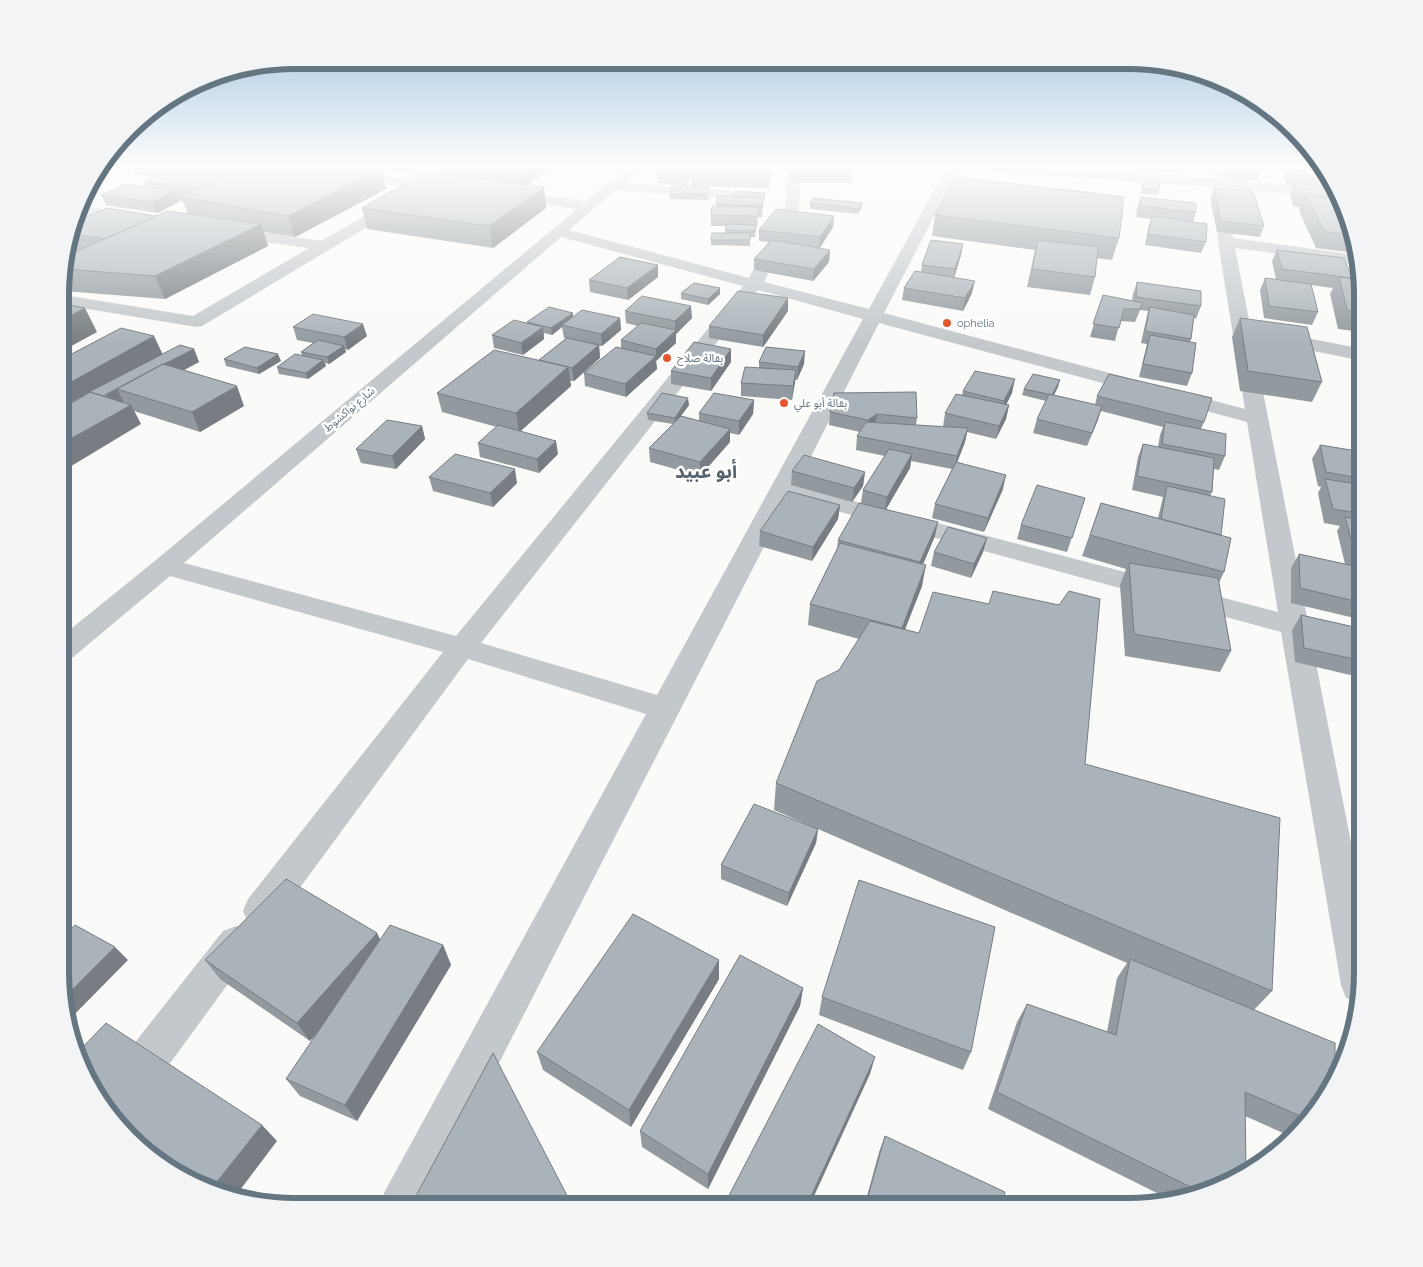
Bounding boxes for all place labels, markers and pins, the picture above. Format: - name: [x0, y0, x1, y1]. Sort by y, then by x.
- marker: ophelia: [941, 317, 953, 329]
- place label: ophelia: [957, 317, 995, 330]
- marker: بقالة صلاح: [661, 352, 673, 364]
- place label: بقالة صلاح: [677, 352, 723, 366]
- marker: بقالة أبو علي: [778, 397, 790, 409]
- place label: بقالة أبو علي: [794, 397, 847, 413]

